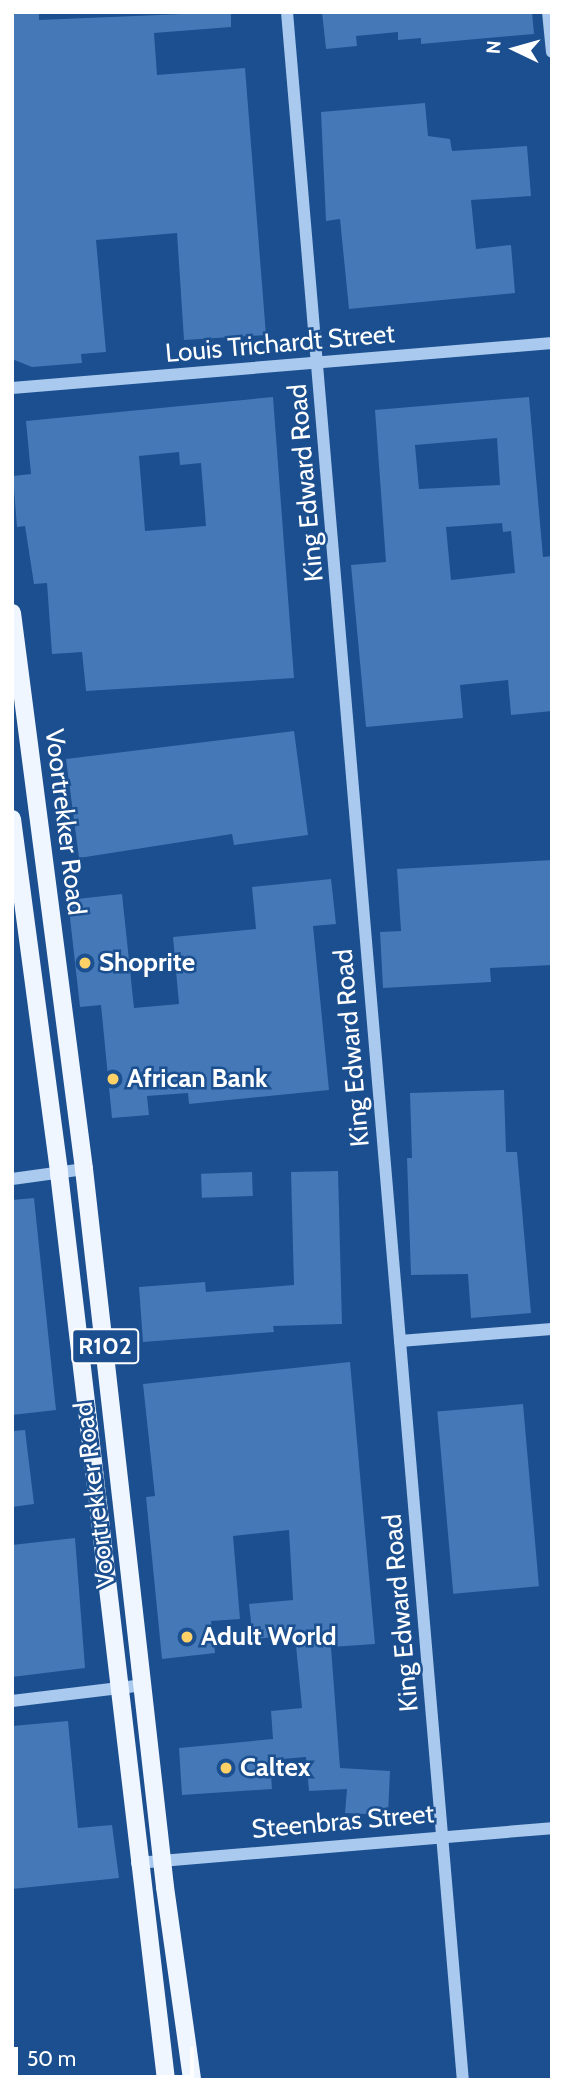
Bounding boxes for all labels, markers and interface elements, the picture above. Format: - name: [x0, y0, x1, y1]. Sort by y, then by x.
- north arrow: [480, 14, 550, 84]
- text: N: [482, 39, 506, 55]
- street label: Louis Trichardt Street: [164, 318, 396, 370]
- street label: King Edward Road: [282, 383, 330, 583]
- street label: Voortrekker Road: [38, 727, 92, 917]
- place label: Shoprite: [99, 947, 195, 979]
- street label: King Edward Road: [328, 948, 376, 1148]
- marker: Shoprite: [77, 955, 93, 971]
- place label: African Bank: [127, 1063, 268, 1095]
- marker: African Bank: [105, 1071, 121, 1087]
- road number: R102: [70, 1326, 140, 1366]
- street label: Voortrekker Road: [68, 1400, 122, 1590]
- street label: King Edward Road: [377, 1513, 425, 1713]
- place label: Adult World: [201, 1621, 337, 1653]
- marker: Adult World: [179, 1629, 195, 1645]
- place label: Caltex: [240, 1752, 310, 1784]
- marker: Caltex: [218, 1760, 234, 1776]
- street label: Steenbras Street: [250, 1798, 436, 1846]
- scale bar: [18, 2032, 198, 2076]
- text: 50 m: [27, 2046, 76, 2071]

